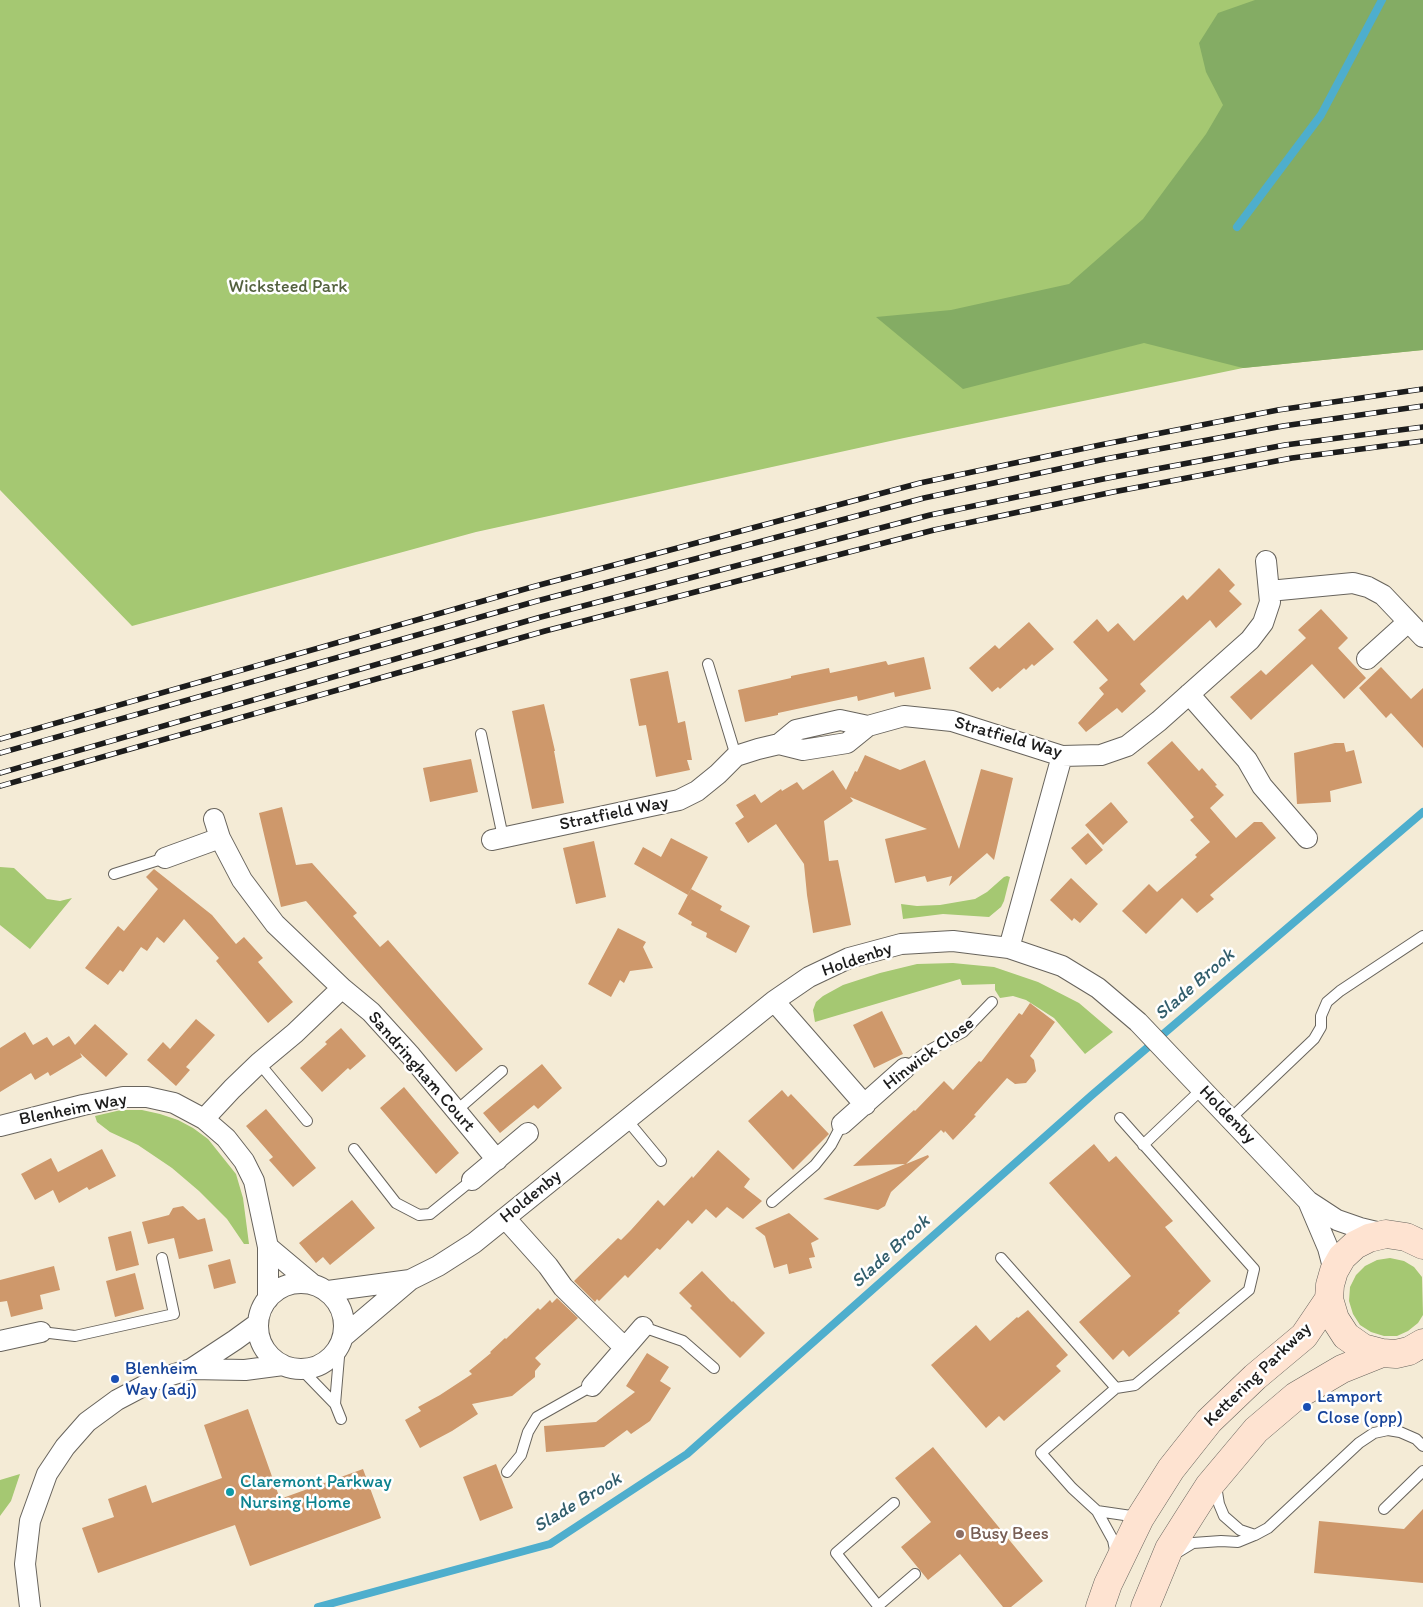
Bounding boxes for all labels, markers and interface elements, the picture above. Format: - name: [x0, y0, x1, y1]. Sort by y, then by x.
- park label: Wicksteed Park: [229, 276, 347, 298]
- street label: Stratfield Way: [952, 712, 1064, 764]
- street label: Stratfield Way: [557, 792, 671, 836]
- street label: Holdenby: [819, 938, 895, 982]
- water label: Slade Brook: [1150, 944, 1240, 1026]
- street label: Sandringham Court: [363, 1007, 479, 1137]
- street label: Hinwick Close: [879, 1013, 979, 1095]
- street label: Holdenby: [1194, 1081, 1260, 1149]
- street label: Blenheim Way: [17, 1089, 129, 1131]
- street label: Holdenby: [496, 1166, 566, 1228]
- water label: Slade Brook: [847, 1211, 935, 1293]
- street label: Kettering Parkway: [1200, 1318, 1316, 1432]
- place label: Blenheim Way (adj): [125, 1358, 198, 1400]
- marker: Blenheim Way (adj): [109, 1373, 121, 1385]
- place label: Lamport Close (opp): [1317, 1386, 1403, 1428]
- marker: Lamport Close (opp): [1301, 1401, 1313, 1413]
- water label: Slade Brook: [530, 1468, 626, 1538]
- place label: Claremont Parkway Nursing Home: [240, 1471, 392, 1514]
- marker: Claremont Parkway Nursing Home: [224, 1486, 236, 1498]
- place label: Busy Bees: [970, 1523, 1049, 1545]
- marker: Busy Bees: [954, 1528, 966, 1540]

